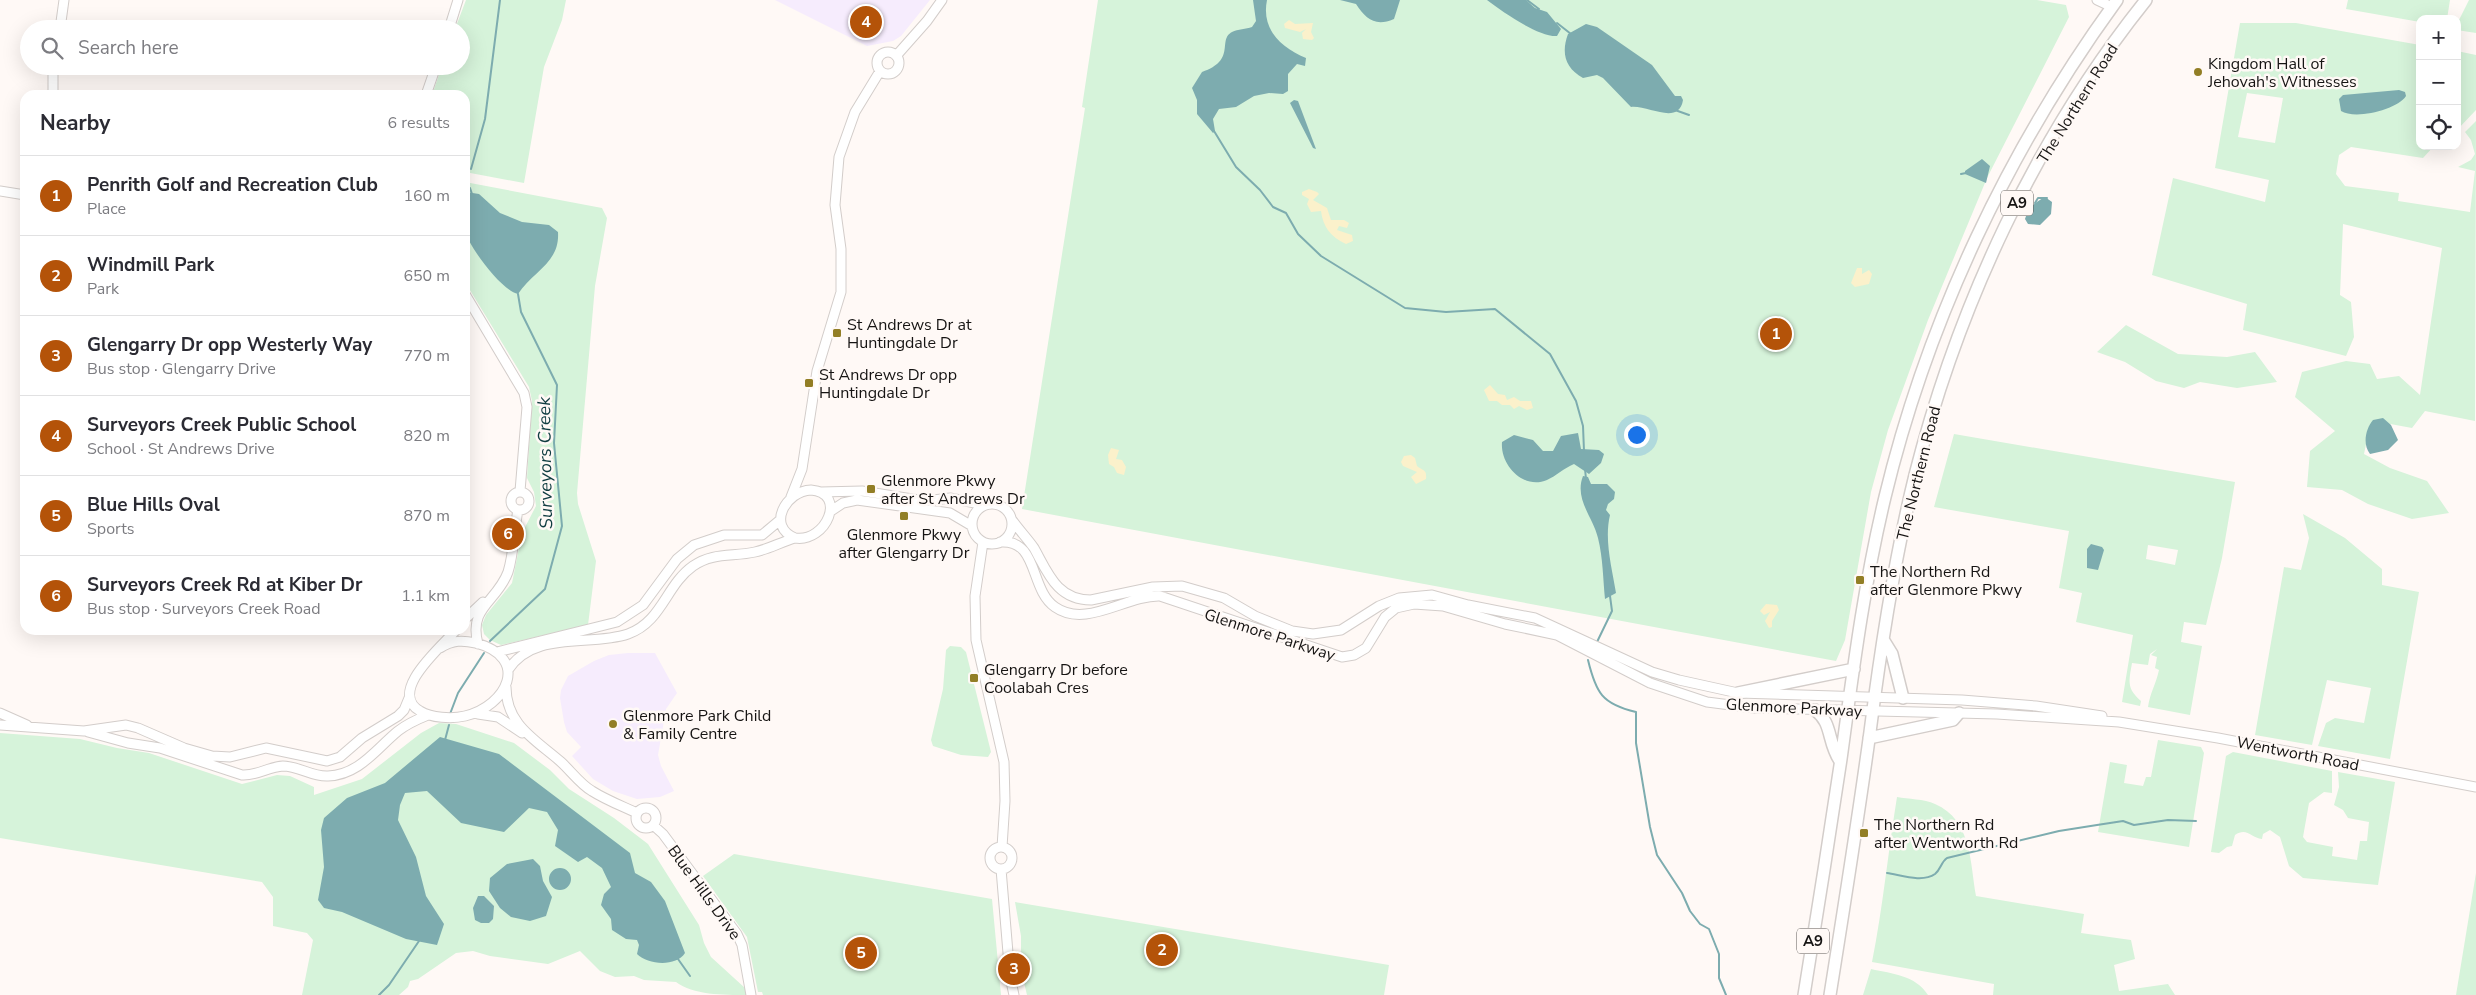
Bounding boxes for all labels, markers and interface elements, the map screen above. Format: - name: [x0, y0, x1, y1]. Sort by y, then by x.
- pin: 4: [850, 3, 882, 41]
- map controls: [2416, 15, 2461, 150]
- button: +: [2416, 15, 2461, 60]
- search box: [20, 20, 470, 75]
- icon: search: [38, 34, 66, 62]
- text: Search here: [78, 35, 179, 61]
- street label: The Northern Road: [2032, 39, 2124, 168]
- place label: Kingdom Hall of Jehovah's Witnesses: [2207, 53, 2357, 93]
- button: −: [2416, 60, 2461, 105]
- marker: Kingdom Hall of Jehovah's Witnesses: [2192, 66, 2204, 78]
- button: locate: [2416, 105, 2461, 150]
- text: Nearby: [40, 109, 110, 137]
- text: 6 results: [388, 112, 450, 134]
- text: Penrith Golf and Recreation Club: [87, 172, 378, 198]
- text: 1: [51, 185, 61, 207]
- text: 160 m: [403, 185, 450, 207]
- road number: A9: [2001, 190, 2033, 216]
- text: Place: [87, 198, 126, 220]
- text: Windmill Park: [87, 252, 214, 278]
- text: 2: [51, 265, 61, 287]
- text: 650 m: [403, 265, 450, 287]
- text: Park: [87, 278, 119, 300]
- place label: St Andrews Dr at Huntingdale Dr: [847, 314, 972, 354]
- pin: 1: [1760, 315, 1792, 353]
- marker: St Andrews Dr at Huntingdale Dr: [831, 327, 843, 339]
- text: Glengarry Dr opp Westerly Way: [87, 332, 372, 358]
- text: 3: [51, 345, 61, 367]
- text: 770 m: [403, 345, 450, 367]
- text: Bus stop · Glengarry Drive: [87, 358, 276, 380]
- place label: St Andrews Dr opp Huntingdale Dr: [819, 364, 957, 404]
- marker: St Andrews Dr opp Huntingdale Dr: [803, 377, 815, 389]
- water label: Surveyors Creek: [532, 396, 558, 529]
- street label: The Northern Road: [1892, 404, 1946, 543]
- text: Surveyors Creek Public School: [87, 412, 356, 438]
- your location: [1624, 422, 1650, 448]
- text: 4: [51, 425, 61, 447]
- text: 820 m: [403, 425, 450, 447]
- text: School · St Andrews Drive: [87, 438, 274, 460]
- place label: Glenmore Pkwy after St Andrews Dr: [881, 470, 1025, 510]
- marker: Glenmore Pkwy after St Andrews Dr: [865, 483, 877, 495]
- text: Blue Hills Oval: [87, 492, 220, 518]
- text: 5: [51, 505, 61, 527]
- text: 870 m: [403, 505, 450, 527]
- marker: Glenmore Pkwy after Glengarry Dr: [898, 510, 910, 522]
- pin: 6: [492, 515, 524, 553]
- text: Sports: [87, 518, 135, 540]
- place label: Glenmore Pkwy after Glengarry Dr: [839, 524, 970, 564]
- place label: The Northern Rd after Glenmore Pkwy: [1870, 561, 2023, 601]
- text: Surveyors Creek Rd at Kiber Dr: [87, 572, 362, 598]
- marker: The Northern Rd after Glenmore Pkwy: [1854, 574, 1866, 586]
- text: 6: [51, 585, 61, 607]
- text: 1.1 km: [401, 585, 450, 607]
- text: Bus stop · Surveyors Creek Road: [87, 598, 321, 620]
- street label: Glenmore Parkway: [1201, 603, 1339, 667]
- place label: Glengarry Dr before Coolabah Cres: [984, 659, 1128, 699]
- marker: Glengarry Dr before Coolabah Cres: [968, 672, 980, 684]
- street label: Glenmore Parkway: [1725, 693, 1863, 723]
- place label: Glenmore Park Child & Family Centre: [623, 705, 771, 745]
- marker: Glenmore Park Child & Family Centre: [607, 718, 619, 730]
- street label: Wentworth Road: [2235, 731, 2361, 777]
- place label: The Northern Rd after Wentworth Rd: [1874, 814, 2018, 854]
- marker: The Northern Rd after Wentworth Rd: [1858, 827, 1870, 839]
- street label: Blue Hills Drive: [662, 841, 746, 944]
- road number: A9: [1797, 928, 1829, 954]
- pin: 2: [1146, 931, 1178, 969]
- pin: 5: [845, 934, 877, 972]
- pin: 3: [998, 950, 1030, 988]

